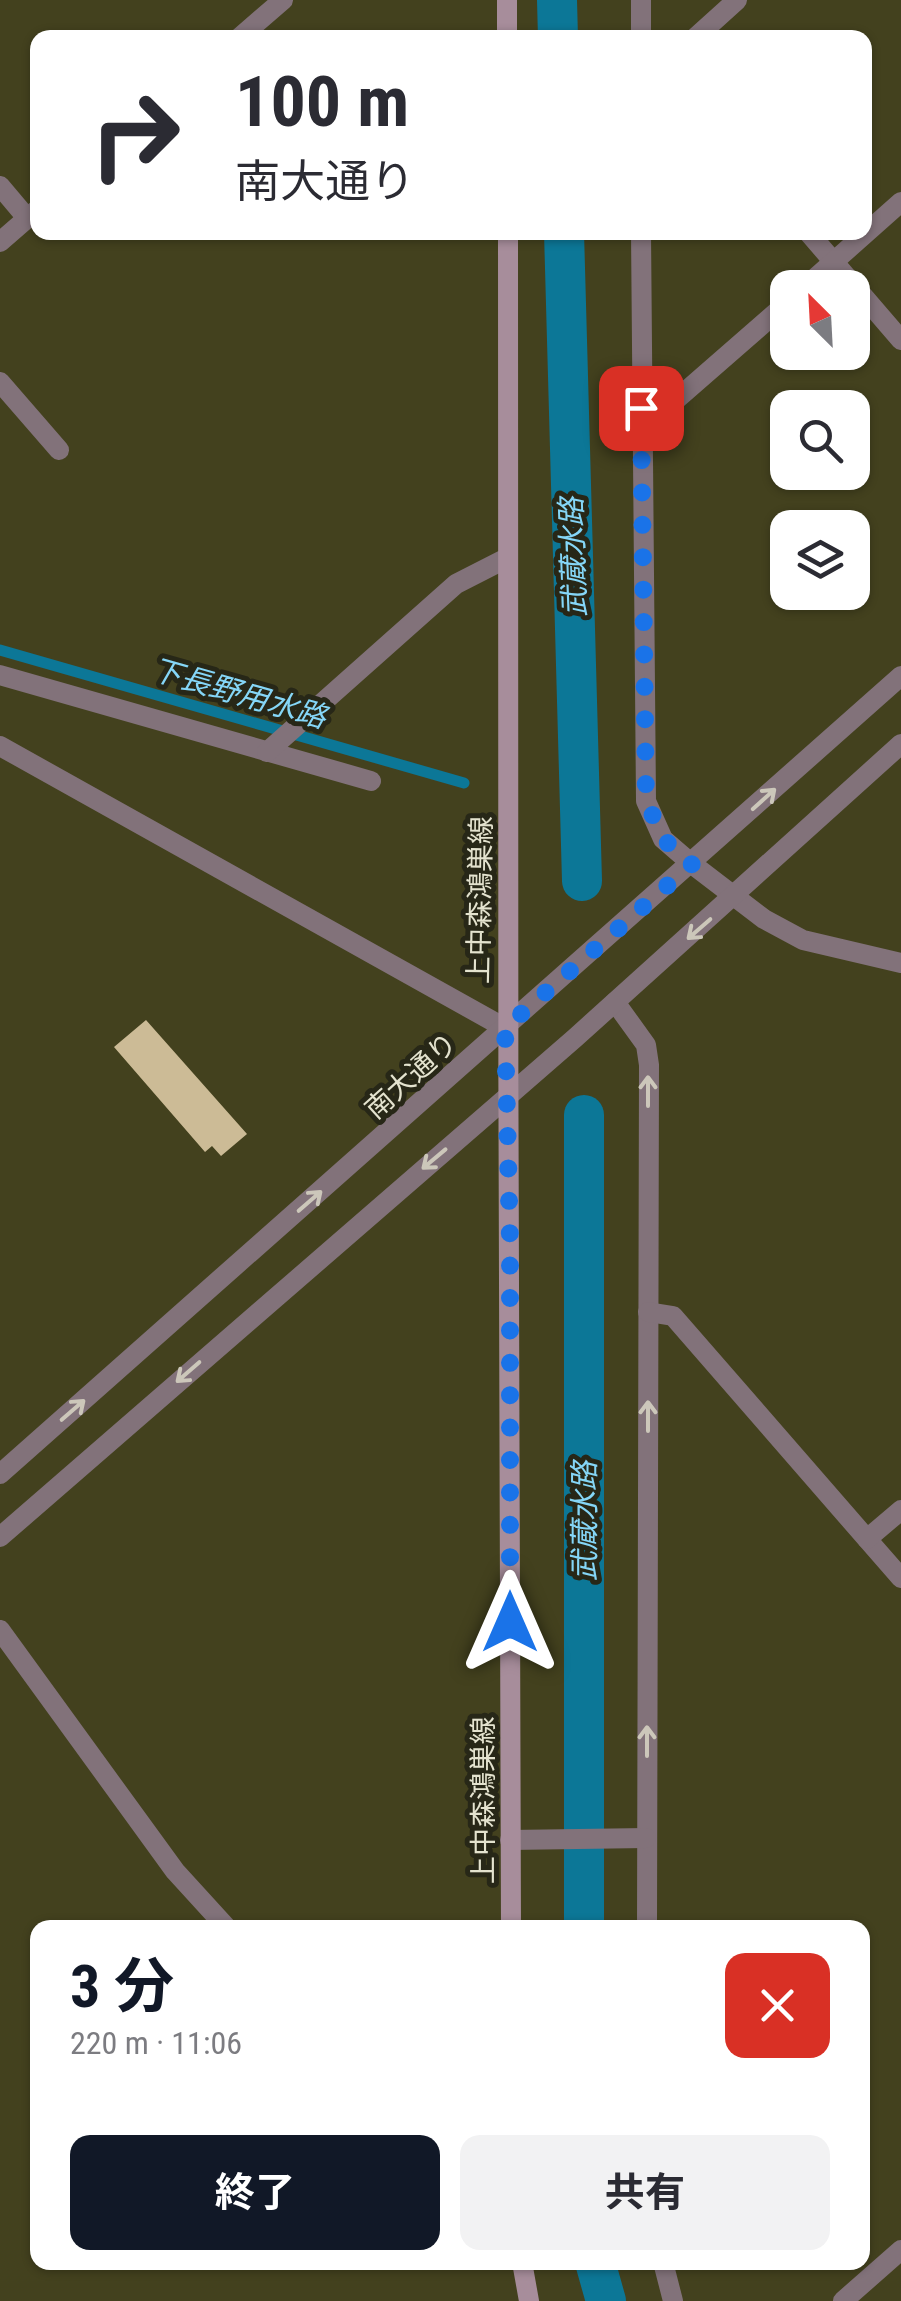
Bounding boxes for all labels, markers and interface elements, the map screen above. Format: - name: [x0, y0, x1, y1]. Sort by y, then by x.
- text: 100 m: [235, 61, 409, 143]
- icon: right: [70, 70, 200, 200]
- text: 南大通り: [235, 155, 415, 208]
- north arrow: [770, 270, 870, 370]
- map controls: [770, 270, 870, 610]
- pin: [599, 366, 684, 451]
- icon: arrive: [614, 381, 669, 436]
- button: search: [770, 390, 870, 490]
- water label: 武蔵水路: [553, 493, 593, 618]
- button: layers: [770, 510, 870, 610]
- water label: 下長野用水路: [148, 651, 333, 735]
- one-way arrow: [751, 788, 776, 811]
- street label: 上中森鴻巣線: [462, 816, 498, 984]
- one-way arrow: [687, 917, 712, 940]
- street label: 南大通り: [358, 1026, 464, 1126]
- one-way arrow: [639, 1075, 658, 1107]
- one-way arrow: [421, 1147, 447, 1169]
- one-way arrow: [297, 1191, 323, 1213]
- one-way arrow: [176, 1360, 201, 1383]
- one-way arrow: [60, 1398, 85, 1421]
- one-way arrow: [638, 1400, 658, 1432]
- water label: 武蔵水路: [567, 1458, 602, 1581]
- position arrow: [458, 1570, 562, 1674]
- street label: 上中森鴻巣線: [467, 1716, 500, 1884]
- one-way arrow: [638, 1725, 656, 1758]
- text: 3 分: [70, 1951, 174, 2022]
- button: close: [725, 1953, 830, 2058]
- text: 220 m · 11:06: [70, 2024, 242, 2062]
- button: 終了: [70, 2135, 440, 2250]
- button: 共有: [460, 2135, 830, 2250]

